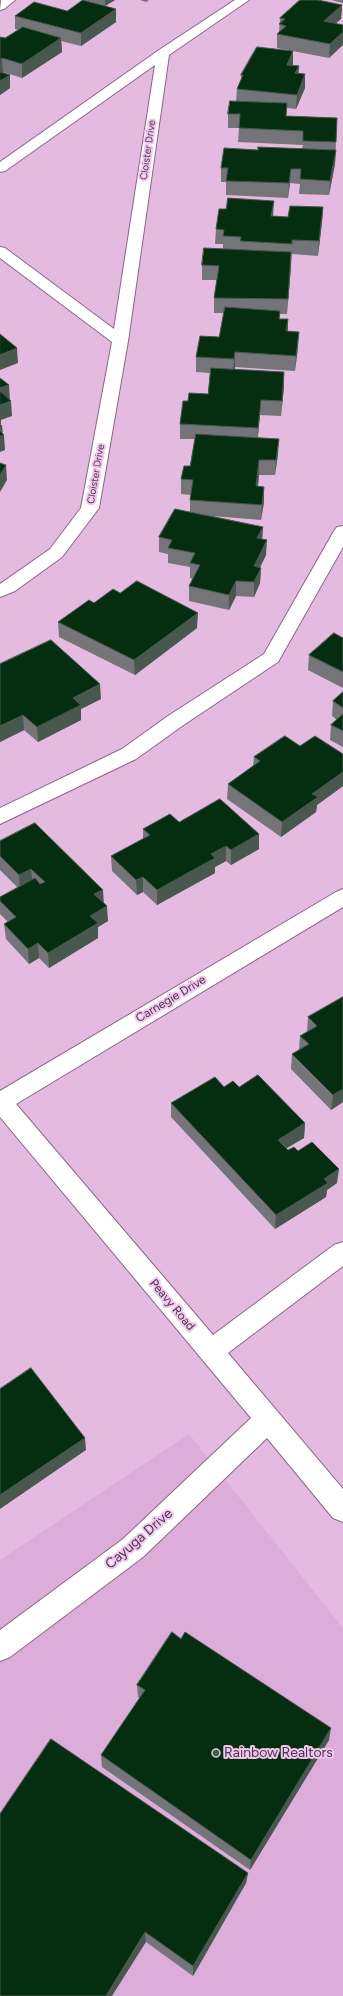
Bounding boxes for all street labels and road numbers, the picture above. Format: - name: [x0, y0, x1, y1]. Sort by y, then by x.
- street label: Cloister Drive: [138, 119, 158, 181]
- street label: Cloister Drive: [85, 443, 107, 505]
- street label: Carnegie Drive: [133, 972, 209, 1026]
- street label: Peavy Road: [146, 1276, 198, 1334]
- street label: Cayuga Drive: [102, 1505, 176, 1573]

